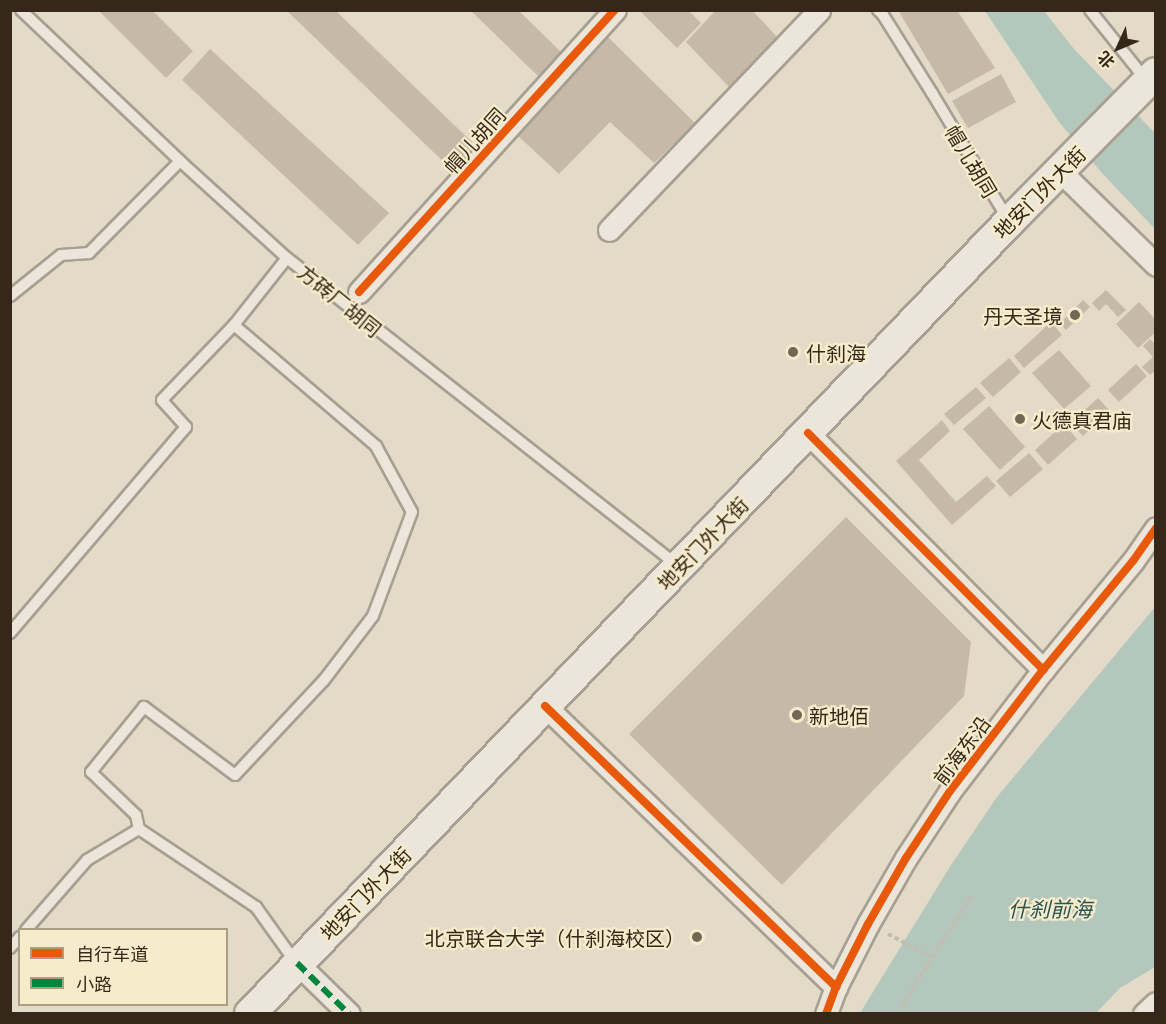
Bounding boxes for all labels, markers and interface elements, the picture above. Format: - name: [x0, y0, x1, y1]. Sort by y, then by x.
- north arrow: [1088, 18, 1148, 78]
- text: 北: [1091, 46, 1119, 75]
- street label: 帽儿胡同: [438, 102, 510, 178]
- street label: 帽儿胡同: [941, 121, 1003, 201]
- street label: 地安门外大街: [988, 141, 1090, 243]
- street label: 方砖厂胡同: [294, 259, 386, 341]
- place label: 丹天圣境: [983, 303, 1063, 327]
- marker: 丹天圣境: [1068, 308, 1082, 322]
- place label: 什刹海: [806, 340, 866, 364]
- marker: 什刹海: [784, 343, 802, 361]
- place label: 火德真君庙: [1032, 407, 1132, 431]
- marker: 火德真君庙: [1013, 412, 1027, 426]
- street label: 地安门外大街: [652, 492, 752, 594]
- place label: 新地佰: [809, 703, 869, 727]
- marker: 新地佰: [790, 708, 804, 722]
- street label: 前海东沿: [927, 711, 995, 789]
- street label: 地安门外大街: [315, 842, 415, 944]
- water label: 什刹前海: [1008, 895, 1092, 921]
- place label: 北京联合大学（什刹海校区）: [425, 925, 685, 949]
- legend: [18, 928, 228, 1006]
- marker: 北京联合大学（什刹海校区）: [690, 930, 704, 944]
- text: 自行车道: [76, 940, 148, 966]
- text: 小路: [76, 970, 112, 996]

